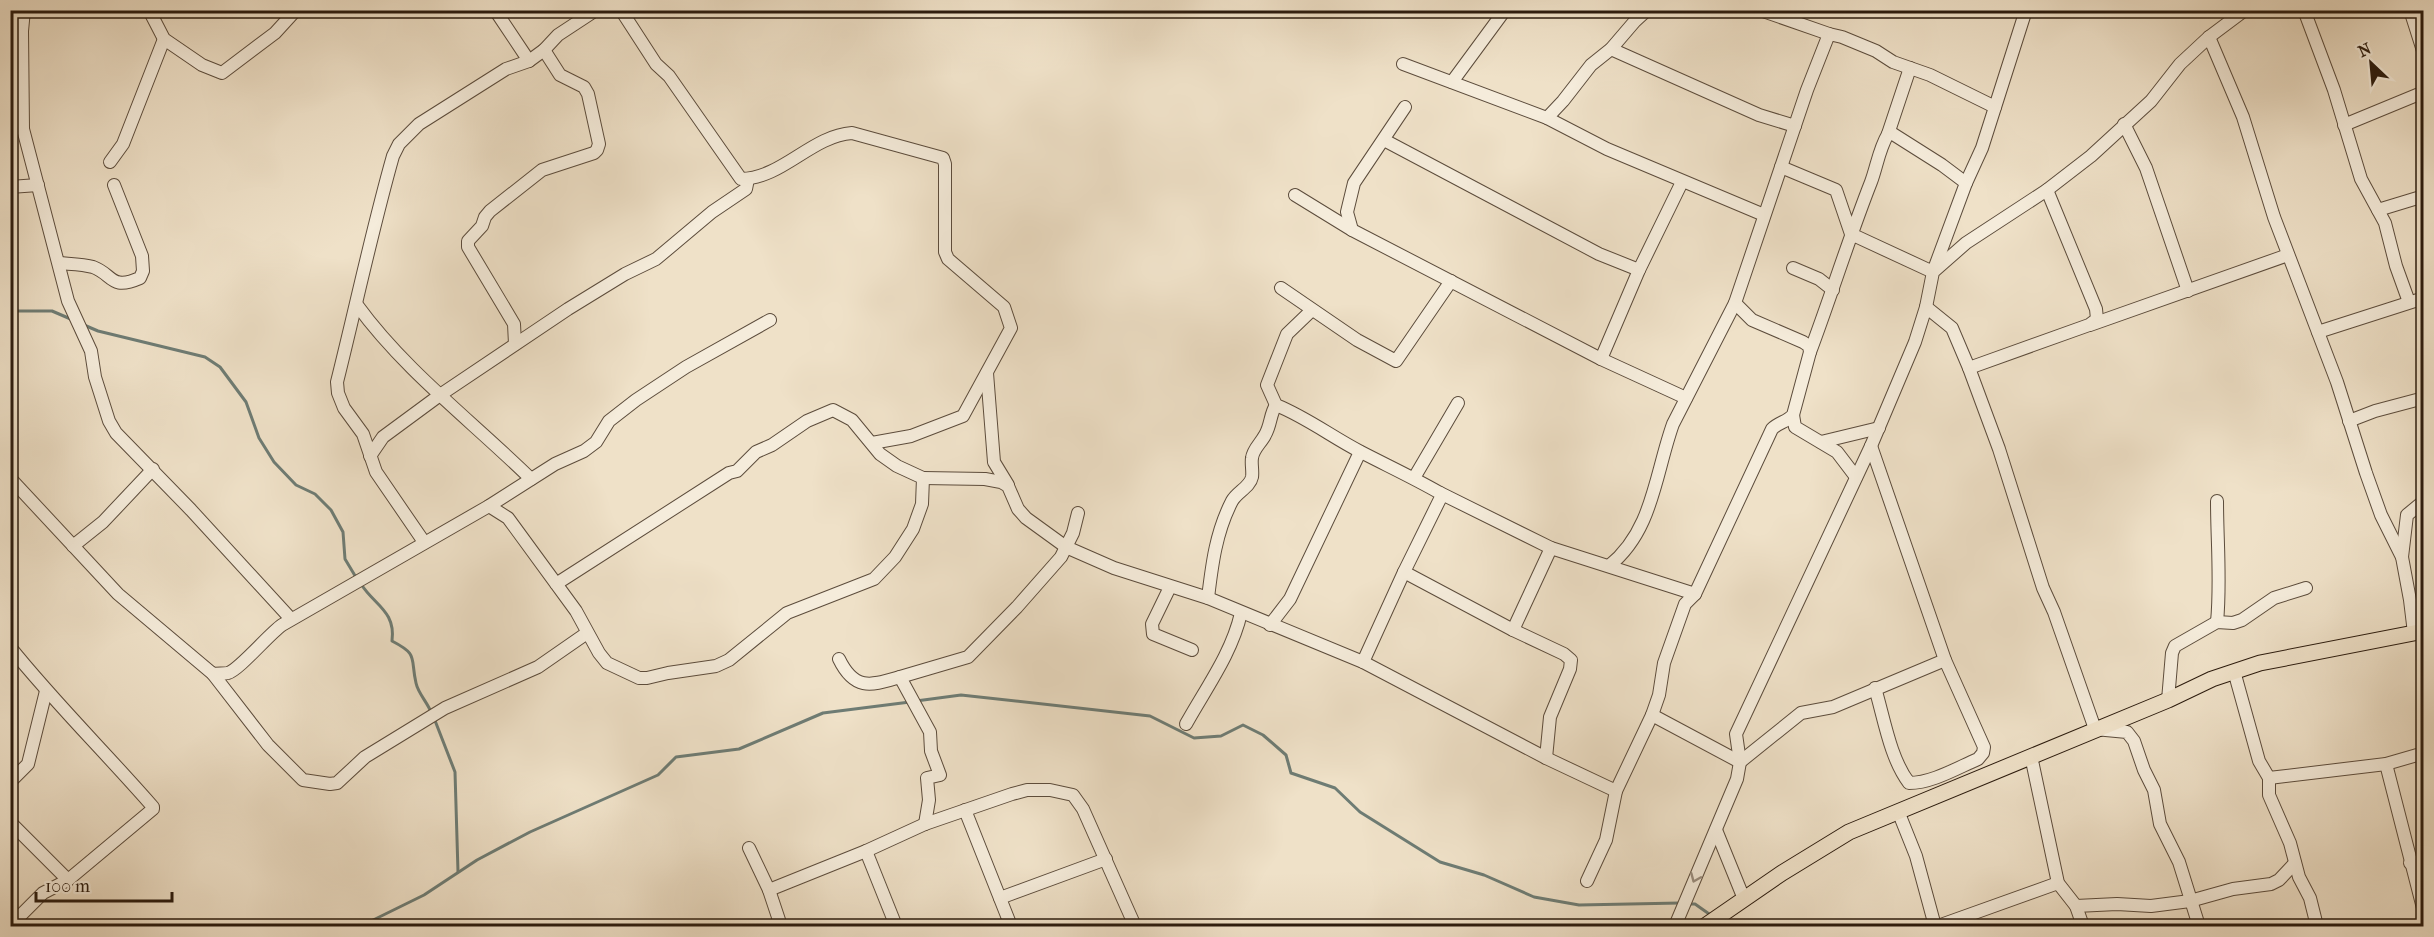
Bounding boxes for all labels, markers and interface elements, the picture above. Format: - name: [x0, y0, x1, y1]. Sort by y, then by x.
- north arrow: [2341, 33, 2401, 93]
- text: N: [2355, 38, 2375, 61]
- scale bar: [36, 865, 172, 903]
- one-way arrow: [1690, 872, 1702, 883]
- text: 100 m: [45, 876, 90, 897]

